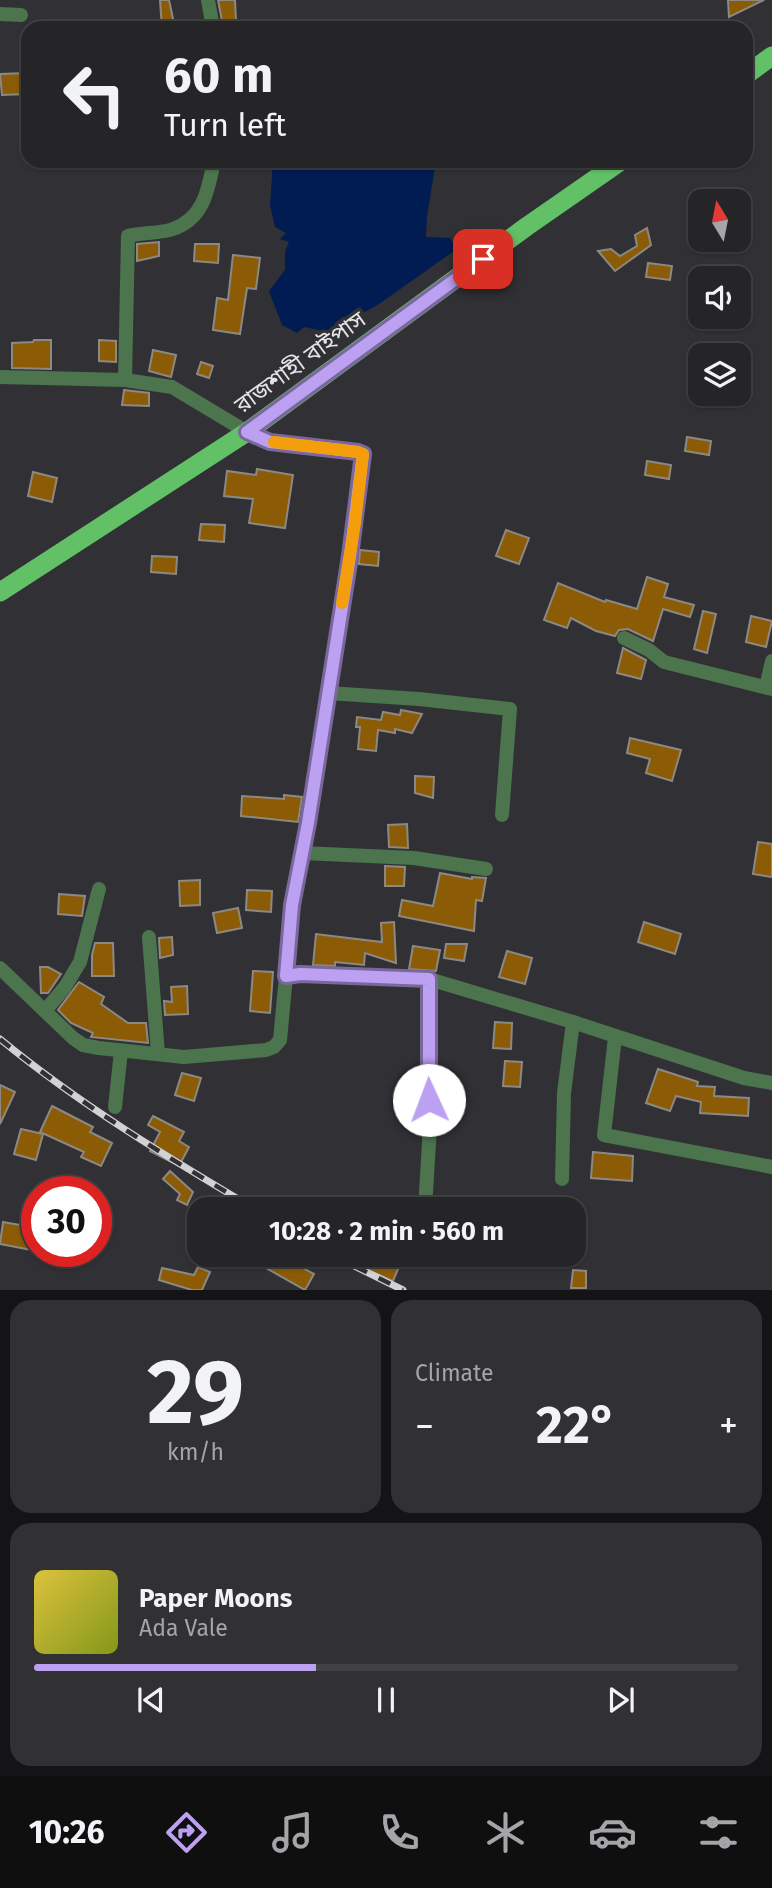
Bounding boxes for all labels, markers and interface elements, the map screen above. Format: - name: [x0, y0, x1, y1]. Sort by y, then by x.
- text: 60 m: [164, 46, 273, 105]
- icon: left: [49, 49, 140, 140]
- text: Turn left: [164, 106, 286, 144]
- north arrow: [688, 189, 751, 252]
- map controls: [688, 189, 751, 406]
- pin: [453, 229, 513, 289]
- icon: arrive: [464, 240, 502, 278]
- button: sound: [688, 266, 751, 329]
- street label: রাজশাহী বাইপাস: [228, 305, 371, 419]
- button: layers: [688, 343, 751, 406]
- position arrow: [392, 1063, 466, 1137]
- speed limit sign: 30: [21, 1176, 112, 1267]
- text: 10:28 · 2 min · 560 m: [269, 1216, 504, 1247]
- text: 29: [147, 1338, 244, 1447]
- text: Climate: [415, 1359, 494, 1387]
- text: 22°: [536, 1394, 617, 1457]
- text: −: [415, 1403, 434, 1449]
- text: +: [719, 1403, 738, 1449]
- text: km/h: [167, 1438, 224, 1466]
- text: Paper Moons: [139, 1583, 292, 1614]
- text: Ada Vale: [139, 1614, 228, 1642]
- icon: previous: [132, 1681, 170, 1719]
- icon: pause: [367, 1681, 405, 1719]
- icon: next: [602, 1681, 640, 1719]
- icon: directions: [162, 1808, 211, 1857]
- icon: music: [268, 1808, 317, 1857]
- icon: phone: [375, 1808, 424, 1857]
- icon: climate: [481, 1808, 530, 1857]
- icon: car: [588, 1808, 637, 1857]
- icon: filters: [694, 1808, 743, 1857]
- text: 10:26: [29, 1813, 105, 1851]

